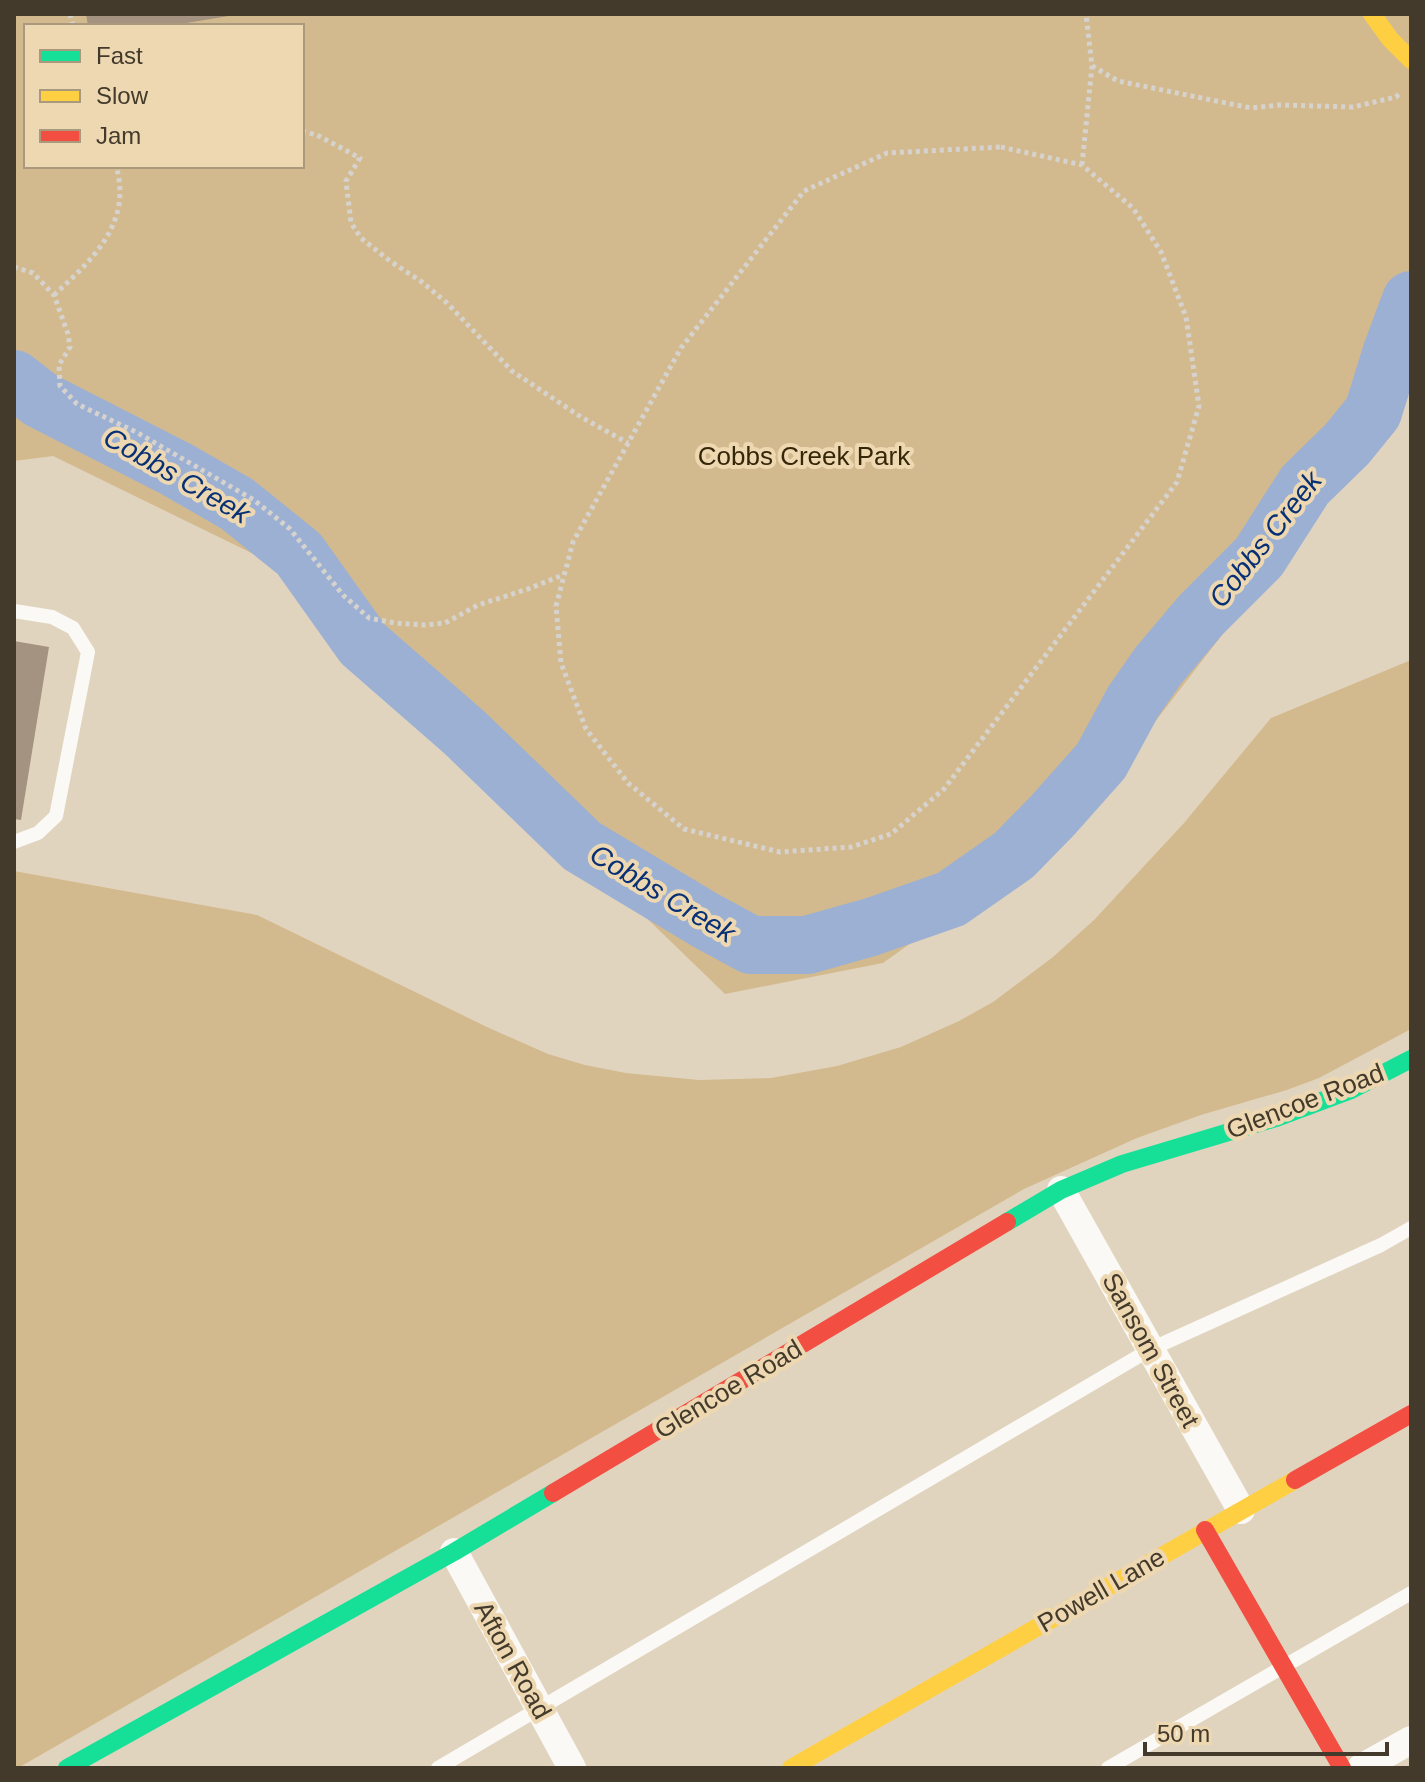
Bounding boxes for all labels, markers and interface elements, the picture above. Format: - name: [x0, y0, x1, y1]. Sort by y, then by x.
- legend: [24, 24, 304, 168]
- text: Fast: [96, 42, 143, 69]
- text: Slow: [96, 82, 149, 109]
- text: Jam: [96, 122, 141, 149]
- water label: Cobbs Creek: [98, 421, 257, 531]
- park label: Cobbs Creek Park: [698, 441, 911, 471]
- water label: Cobbs Creek: [1203, 464, 1329, 613]
- water label: Cobbs Creek: [585, 838, 742, 950]
- street label: Glencoe Road: [1222, 1057, 1388, 1145]
- street label: Sansom Street: [1096, 1268, 1206, 1433]
- street label: Glencoe Road: [649, 1333, 807, 1445]
- street label: Powell Lane: [1032, 1542, 1170, 1638]
- street label: Afton Road: [468, 1596, 558, 1724]
- scale bar: [1145, 1706, 1387, 1756]
- text: 50 m: [1157, 1720, 1210, 1747]

